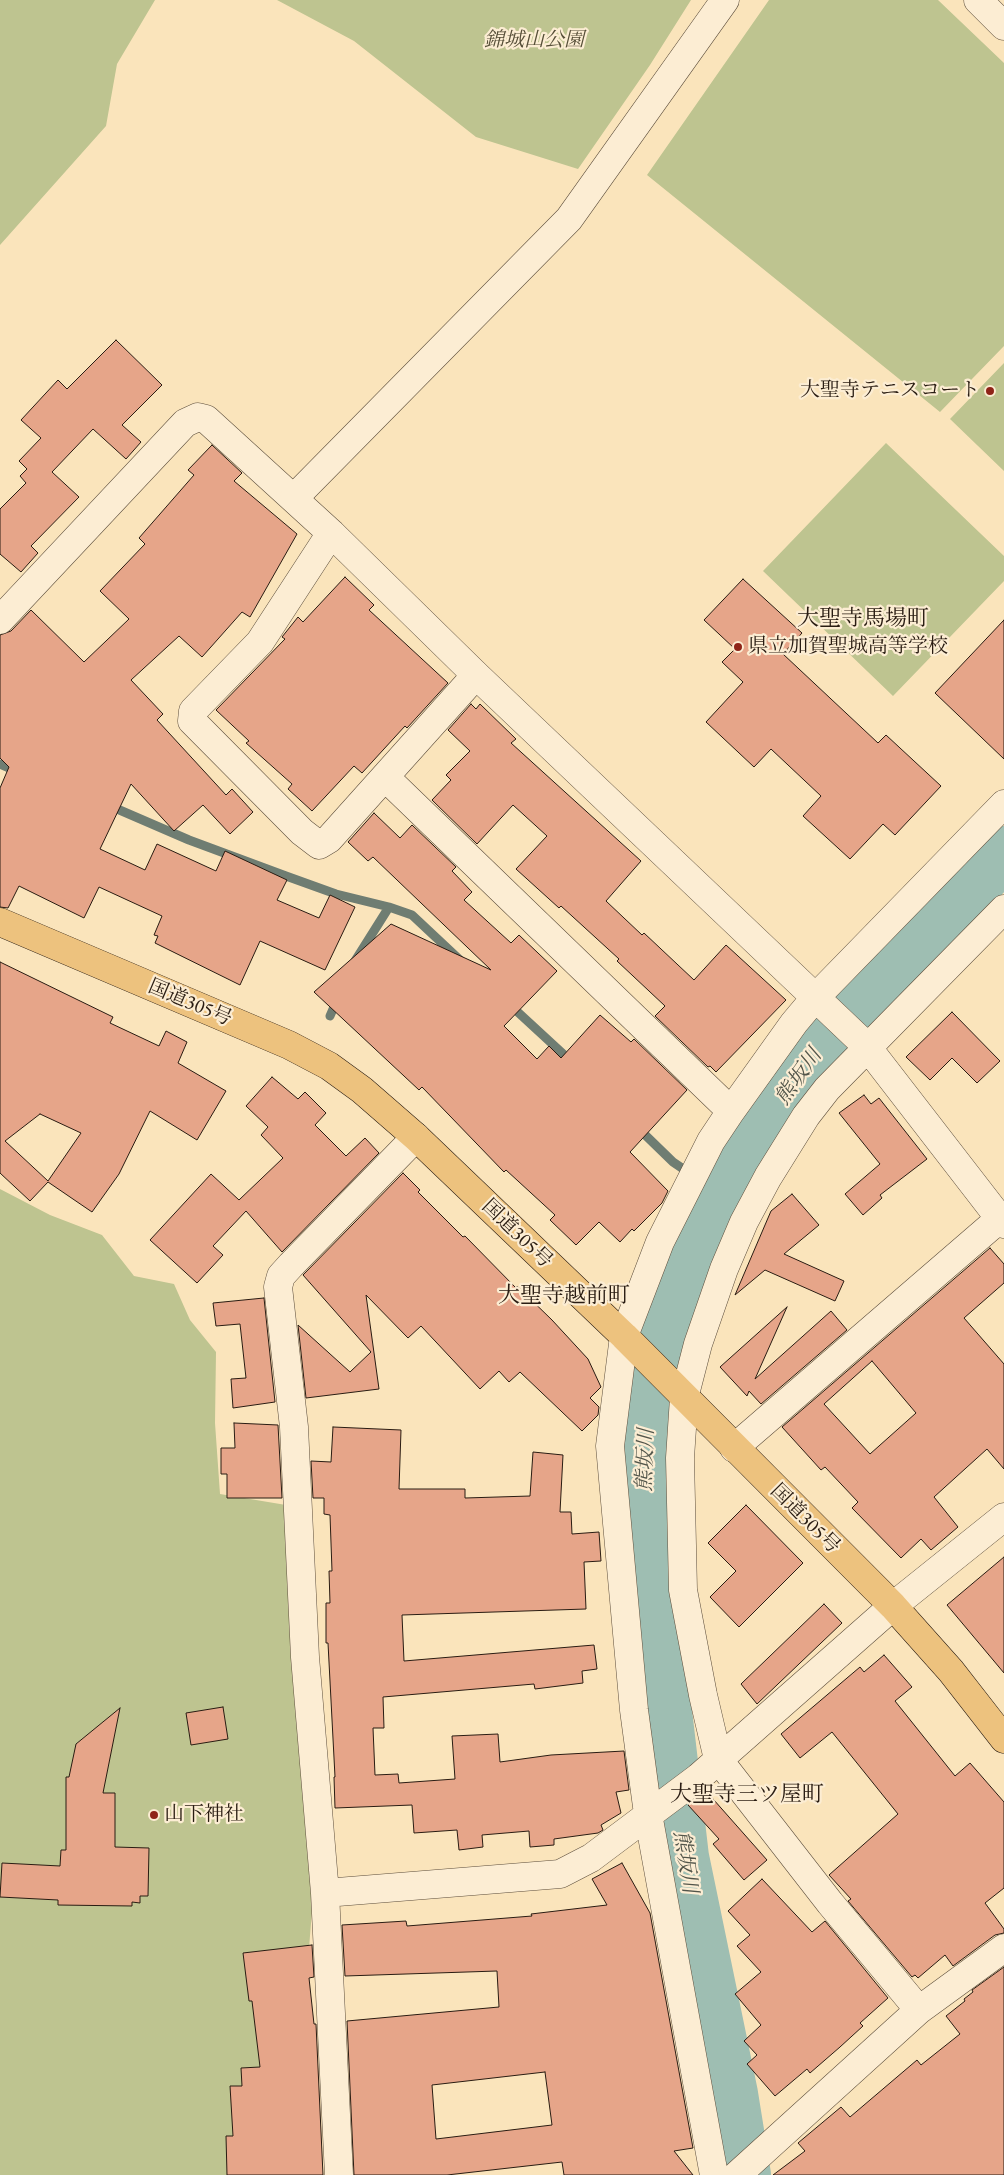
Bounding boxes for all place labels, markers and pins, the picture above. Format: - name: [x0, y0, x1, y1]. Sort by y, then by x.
- place label: 大聖寺テニスコート: [800, 379, 980, 403]
- marker: 大聖寺テニスコート: [984, 385, 996, 397]
- place label: 県立加賀聖城高等学校: [748, 635, 948, 659]
- marker: 県立加賀聖城高等学校: [732, 641, 744, 653]
- place label: 山下神社: [164, 1803, 244, 1827]
- marker: 山下神社: [148, 1809, 160, 1821]

